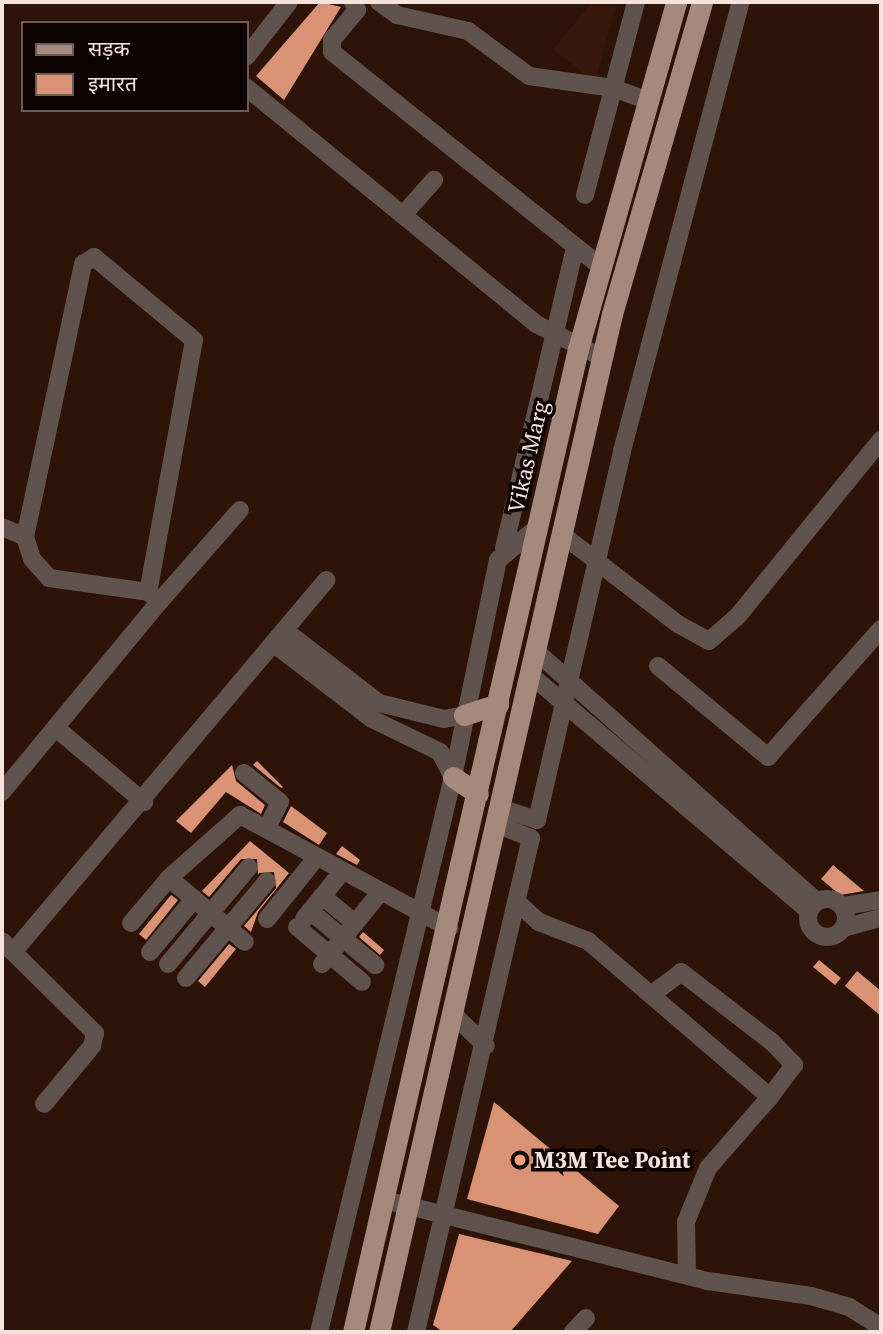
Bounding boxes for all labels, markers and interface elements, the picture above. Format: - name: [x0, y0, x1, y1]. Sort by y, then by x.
- legend: [21, 21, 248, 112]
- text: सड़क: [88, 34, 130, 63]
- text: इमारत: [88, 69, 137, 98]
- street label: Vikas Marg: [502, 398, 554, 516]
- place label: M3M Tee Point: [534, 1146, 690, 1174]
- marker: M3M Tee Point: [512, 1152, 528, 1168]

